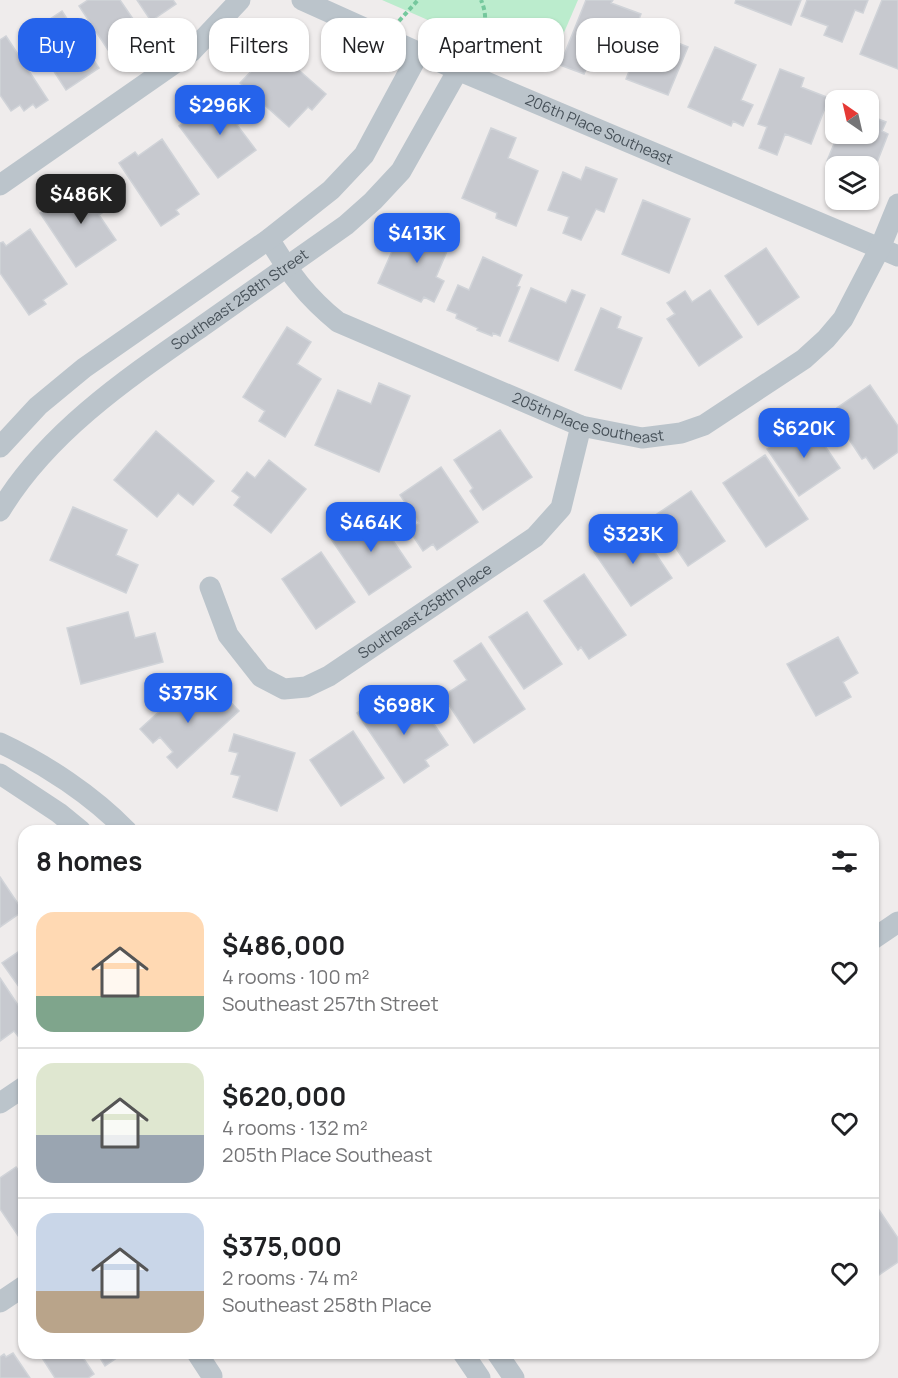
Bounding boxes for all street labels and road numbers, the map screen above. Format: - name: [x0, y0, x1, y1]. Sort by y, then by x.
- street label: 206th Place Southeast: [522, 89, 676, 170]
- street label: Southeast 258th Street: [167, 244, 312, 355]
- street label: 205th Place Southeast: [509, 387, 665, 448]
- street label: Southeast 258th Place: [354, 558, 496, 664]

